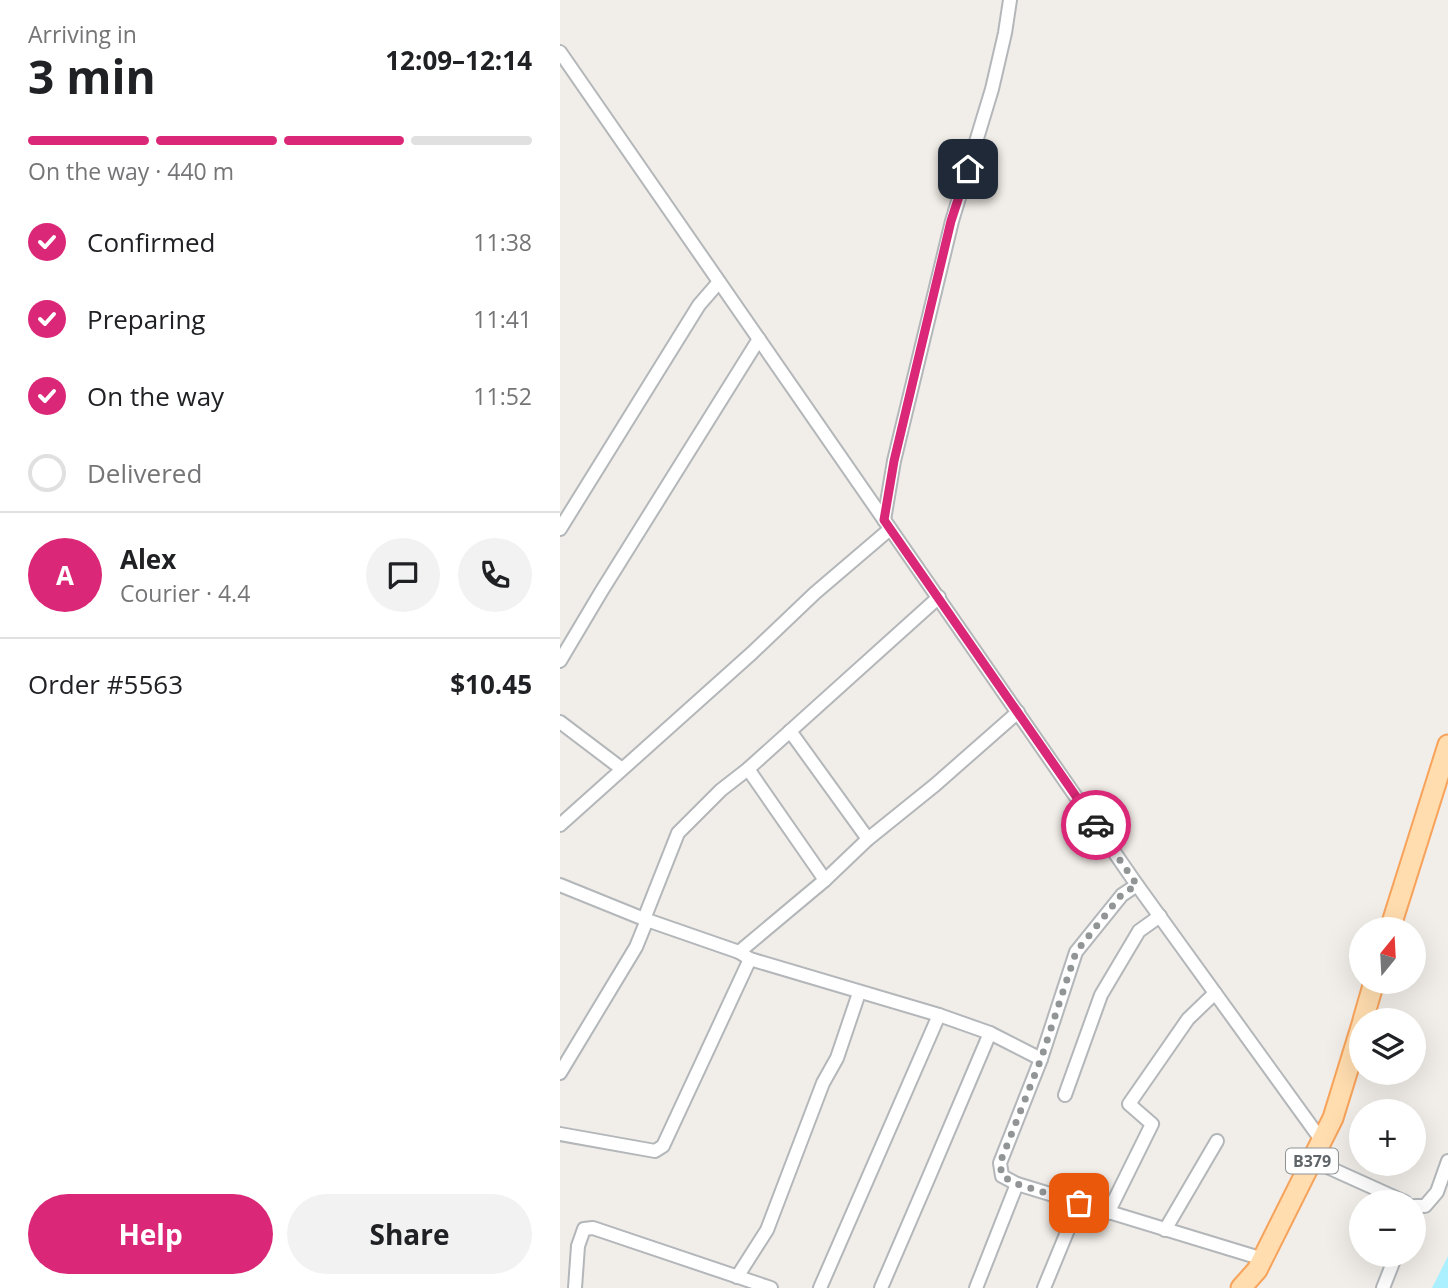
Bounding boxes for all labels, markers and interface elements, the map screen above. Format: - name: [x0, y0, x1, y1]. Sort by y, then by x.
- text: Arriving in: [28, 18, 137, 50]
- text: 12:09–12:14: [385, 42, 532, 78]
- text: 3 min: [28, 45, 156, 107]
- pin: [938, 139, 998, 199]
- icon: home: [949, 150, 987, 188]
- text: On the way · 440 m: [28, 155, 234, 187]
- icon: check: [28, 223, 66, 261]
- text: Confirmed: [87, 224, 215, 260]
- text: 11:38: [473, 226, 532, 258]
- icon: check: [28, 300, 66, 338]
- text: Preparing: [87, 301, 205, 337]
- text: 11:41: [473, 303, 532, 335]
- icon: check: [28, 377, 66, 415]
- text: On the way: [87, 378, 224, 414]
- text: 11:52: [473, 380, 532, 412]
- text: Delivered: [87, 455, 202, 491]
- button: chat: [366, 538, 440, 612]
- button: phone: [458, 538, 532, 612]
- text: Alex: [120, 541, 176, 577]
- text: A: [56, 557, 74, 593]
- text: Courier · 4.4: [120, 577, 250, 609]
- text: Order #5563: [28, 666, 183, 702]
- text: $10.45: [450, 666, 532, 702]
- courier: [1061, 790, 1131, 860]
- icon: car: [1077, 806, 1115, 844]
- north arrow: [1349, 917, 1426, 994]
- map controls: [1349, 917, 1426, 1267]
- button: layers: [1349, 1008, 1426, 1085]
- button: +: [1349, 1099, 1426, 1176]
- road number: B379: [1286, 1148, 1338, 1174]
- pin: [1049, 1173, 1109, 1233]
- icon: bag: [1060, 1184, 1098, 1222]
- button: −: [1349, 1190, 1426, 1267]
- button: Help: [28, 1194, 273, 1274]
- button: Share: [287, 1194, 532, 1274]

